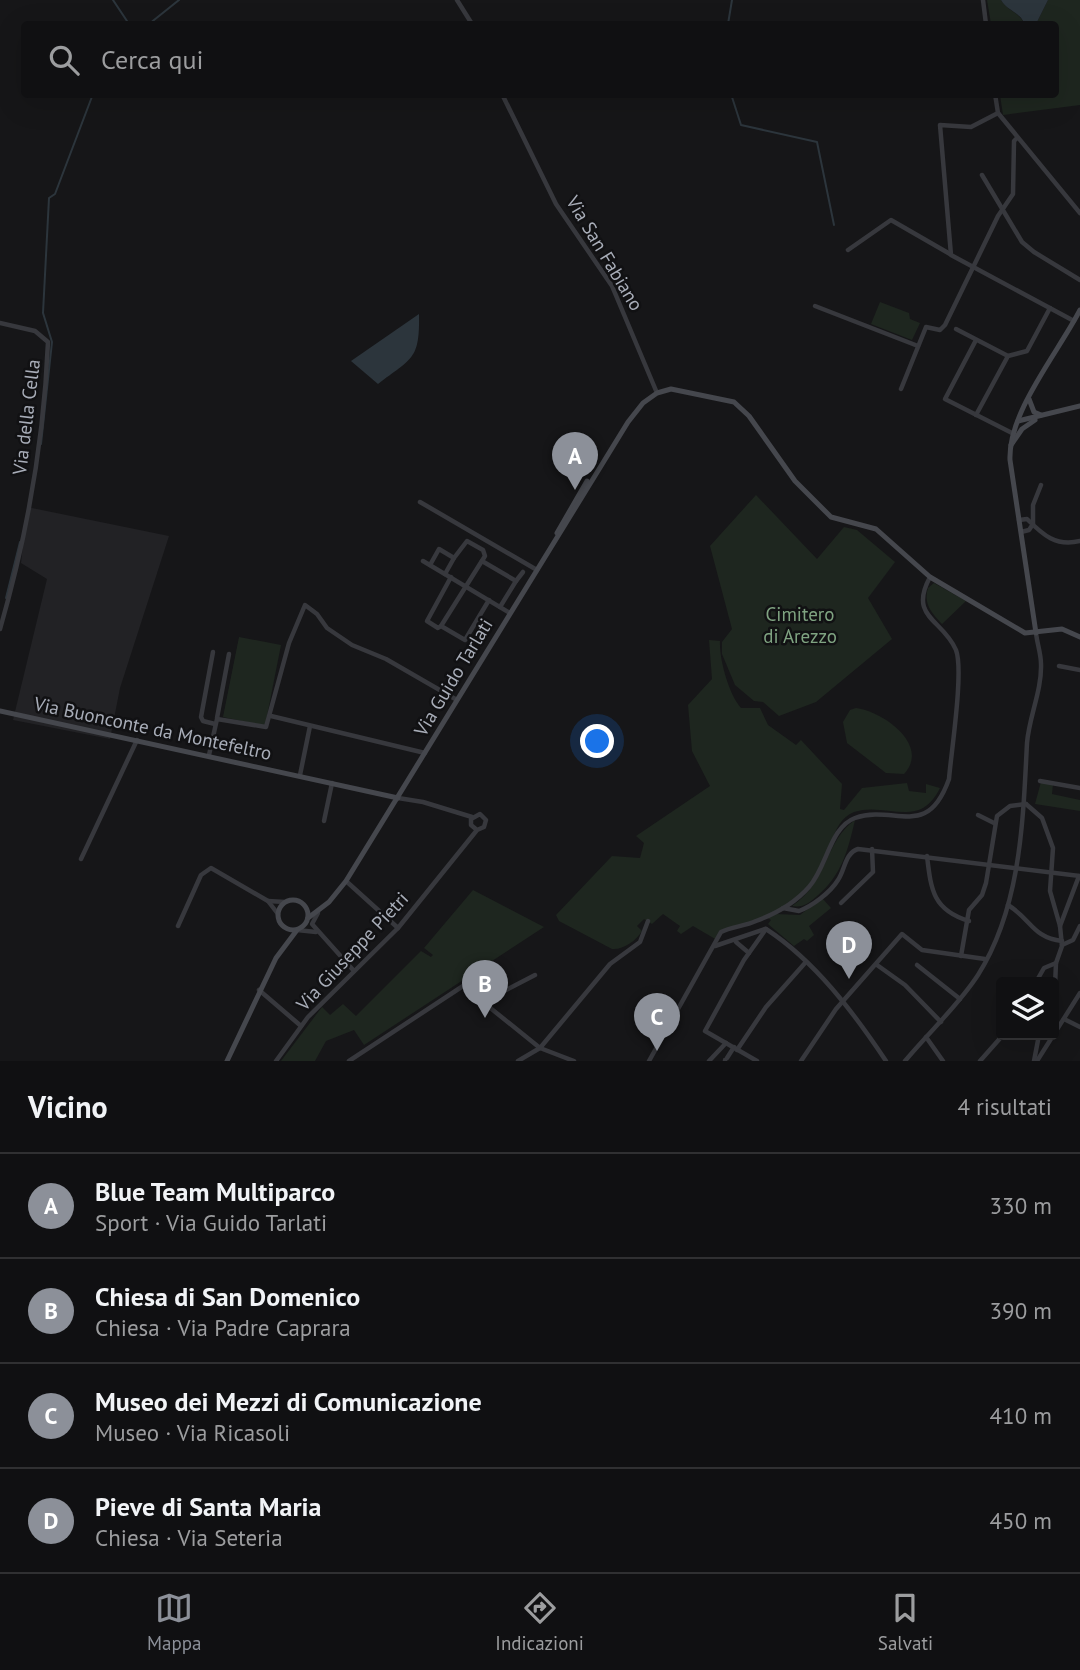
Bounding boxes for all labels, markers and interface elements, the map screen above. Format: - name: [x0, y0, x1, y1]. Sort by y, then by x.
- search box: [21, 21, 1059, 98]
- icon: search: [45, 41, 83, 79]
- text: Cerca qui: [101, 43, 204, 76]
- street label: Via San Fabiano: [561, 190, 649, 315]
- street label: Via della Cella: [7, 358, 45, 477]
- pin: A: [552, 432, 598, 490]
- park label: Cimitero di Arezzo: [763, 602, 837, 648]
- street label: Via Guido Tarlati: [408, 614, 498, 741]
- street label: Via Buonconte da Montefeltro: [31, 691, 274, 765]
- your location: [580, 724, 614, 758]
- street label: Via Giuseppe Pietri: [290, 887, 413, 1016]
- pin: D: [826, 921, 872, 979]
- pin: B: [462, 960, 508, 1018]
- map controls: [996, 977, 1059, 1040]
- button: layers: [996, 977, 1059, 1040]
- pin: C: [634, 993, 680, 1051]
- text: Vicino: [28, 1087, 108, 1126]
- text: 4 risultati: [957, 1092, 1052, 1121]
- text: Blue Team Multiparco: [95, 1175, 335, 1208]
- text: A: [44, 1191, 58, 1220]
- text: 330 m: [990, 1191, 1052, 1220]
- text: Sport · Via Guido Tarlati: [95, 1208, 327, 1237]
- text: Chiesa di San Domenico: [95, 1280, 360, 1313]
- text: B: [44, 1296, 58, 1325]
- text: 390 m: [990, 1296, 1052, 1325]
- text: Chiesa · Via Padre Caprara: [95, 1313, 351, 1342]
- text: Museo dei Mezzi di Comunicazione: [95, 1385, 482, 1418]
- text: C: [45, 1401, 57, 1430]
- text: 410 m: [990, 1401, 1052, 1430]
- text: Museo · Via Ricasoli: [95, 1418, 290, 1447]
- text: Pieve di Santa Maria: [95, 1490, 321, 1523]
- text: D: [44, 1506, 58, 1535]
- text: 450 m: [990, 1506, 1052, 1535]
- text: Chiesa · Via Seteria: [95, 1523, 283, 1552]
- tab: Mappa: [147, 1589, 201, 1655]
- tab: Indicazioni: [495, 1589, 584, 1655]
- tab: Salvati: [878, 1589, 933, 1655]

